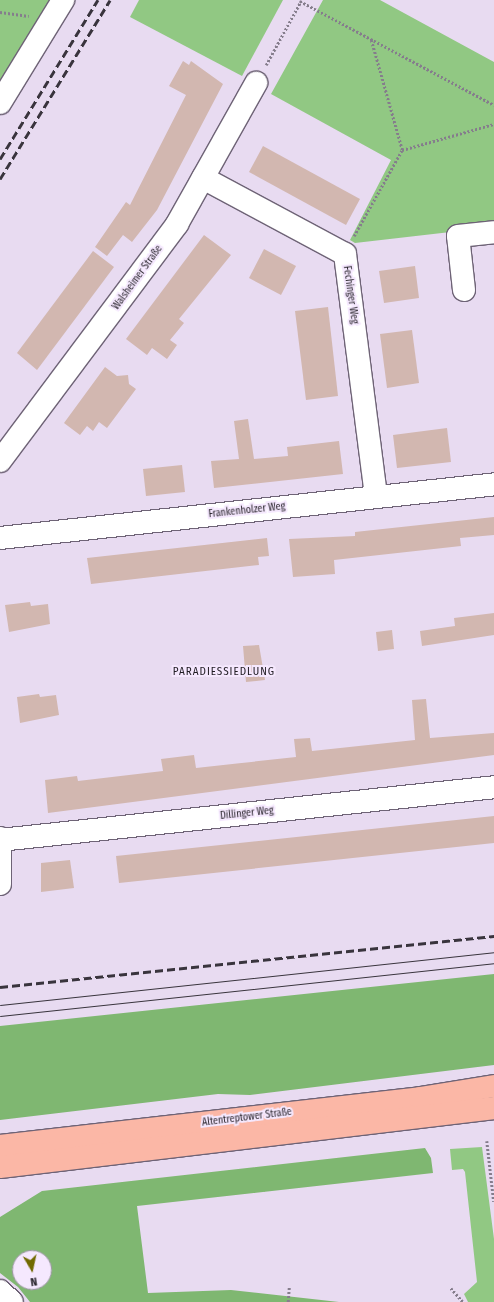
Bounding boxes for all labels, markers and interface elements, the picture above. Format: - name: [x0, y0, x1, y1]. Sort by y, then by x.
- street label: Walsheimer Straße: [111, 243, 165, 313]
- street label: Fechinger Weg: [340, 265, 360, 325]
- street label: Frankenholzer Weg: [208, 501, 286, 521]
- district label: PARADIESSIEDLUNG: [173, 665, 275, 679]
- street label: Dillinger Weg: [220, 805, 274, 823]
- street label: Altentreptower Straße: [201, 1107, 293, 1129]
- north arrow: [12, 1250, 52, 1290]
- text: N: [30, 1274, 38, 1288]

